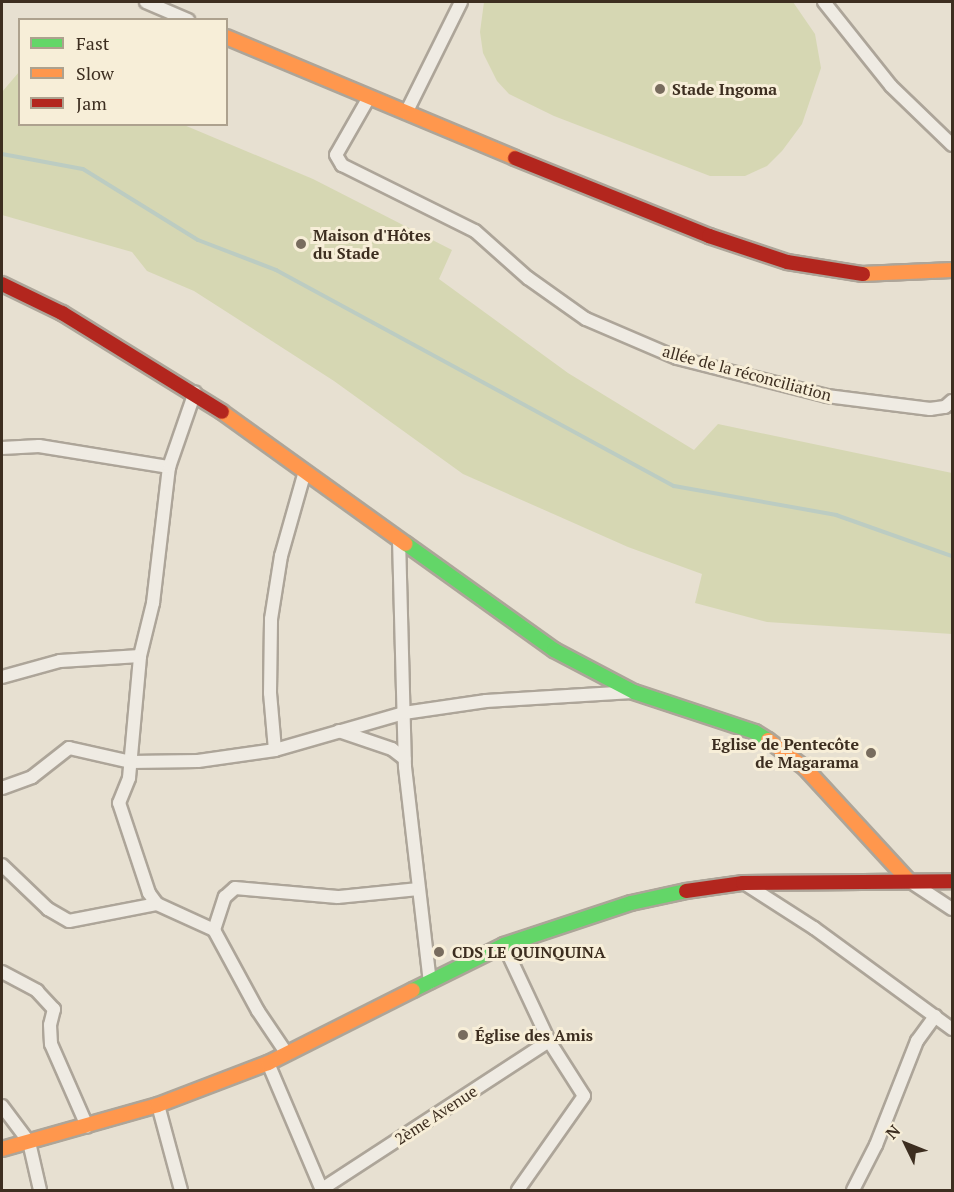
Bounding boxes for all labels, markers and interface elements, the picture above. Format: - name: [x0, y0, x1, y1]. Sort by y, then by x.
- legend: [18, 18, 228, 126]
- text: Fast: [76, 31, 109, 55]
- text: Slow: [76, 61, 114, 85]
- place label: Stade Ingoma: [672, 79, 777, 99]
- marker: Stade Ingoma: [653, 82, 667, 96]
- text: Jam: [76, 91, 107, 115]
- place label: Maison d'Hôtes du Stade: [313, 225, 431, 263]
- marker: Maison d'Hôtes du Stade: [294, 237, 308, 251]
- street label: allée de la réconciliation: [660, 341, 834, 405]
- place label: Eglise de Pentecôte de Magarama: [712, 734, 859, 772]
- marker: Eglise de Pentecôte de Magarama: [864, 746, 878, 760]
- place label: CDS LE QUINQUINA: [452, 942, 606, 962]
- marker: CDS LE QUINQUINA: [430, 943, 448, 961]
- place label: Église des Amis: [475, 1025, 593, 1045]
- marker: Église des Amis: [456, 1028, 470, 1042]
- street label: 2ème Avenue: [391, 1081, 481, 1149]
- north arrow: [876, 1114, 936, 1174]
- text: N: [881, 1120, 905, 1144]

